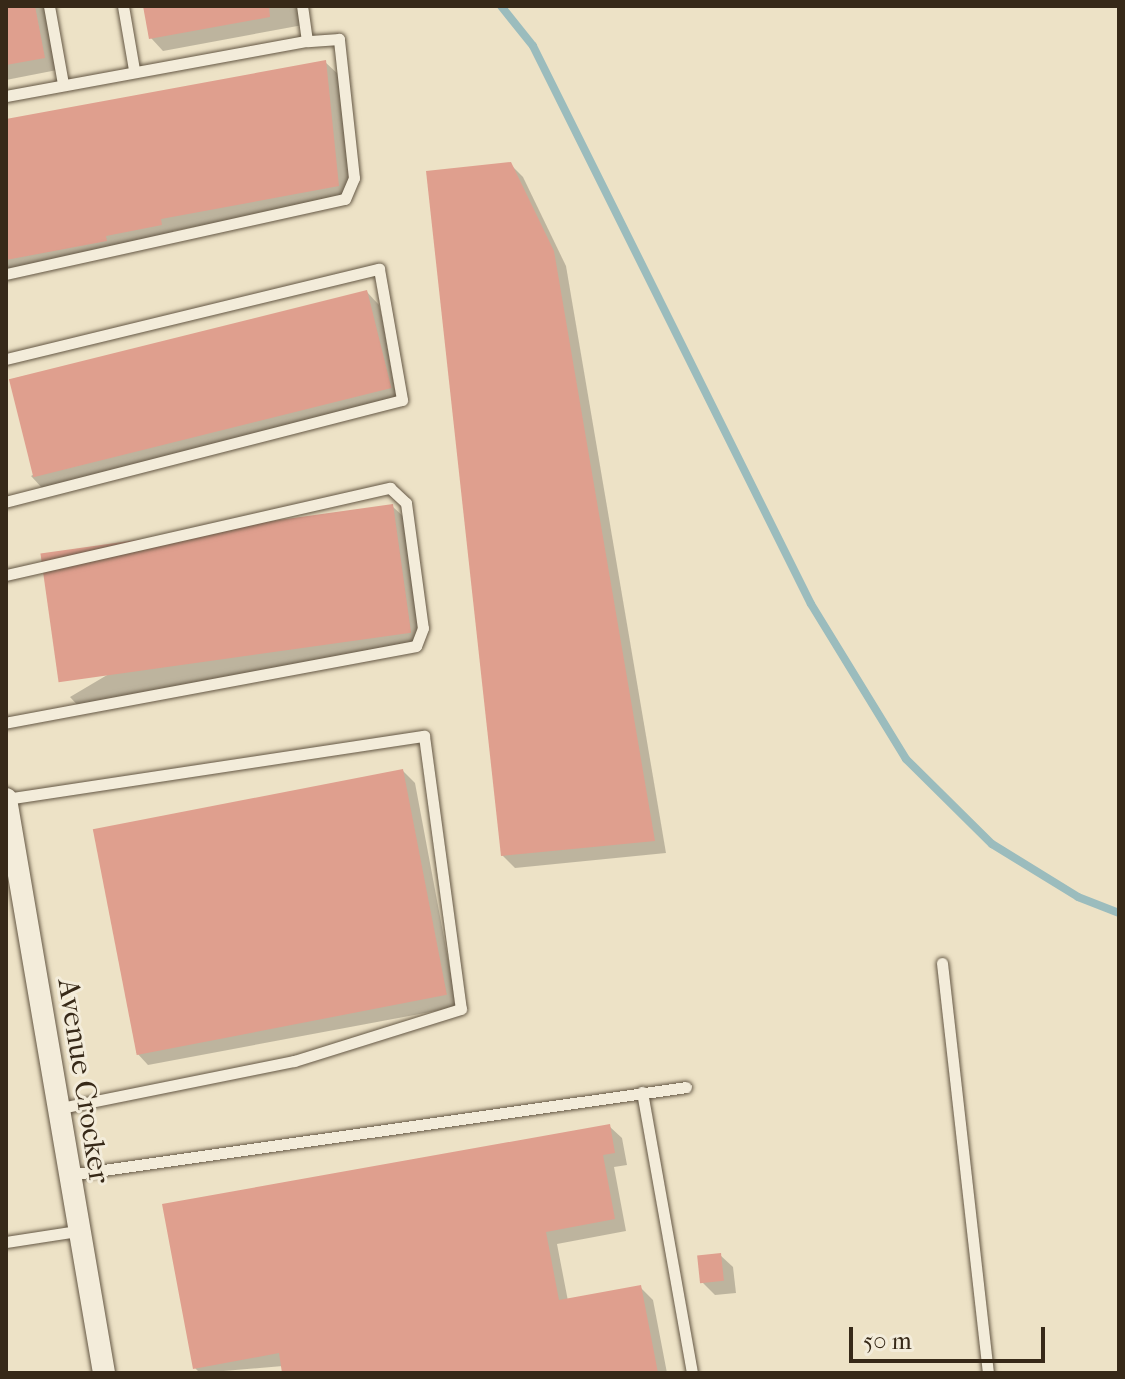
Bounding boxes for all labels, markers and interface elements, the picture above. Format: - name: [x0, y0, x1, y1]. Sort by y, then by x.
- street label: Avenue Crocker: [49, 976, 117, 1186]
- scale bar: [853, 1311, 1049, 1361]
- text: 50 m: [863, 1327, 912, 1355]

